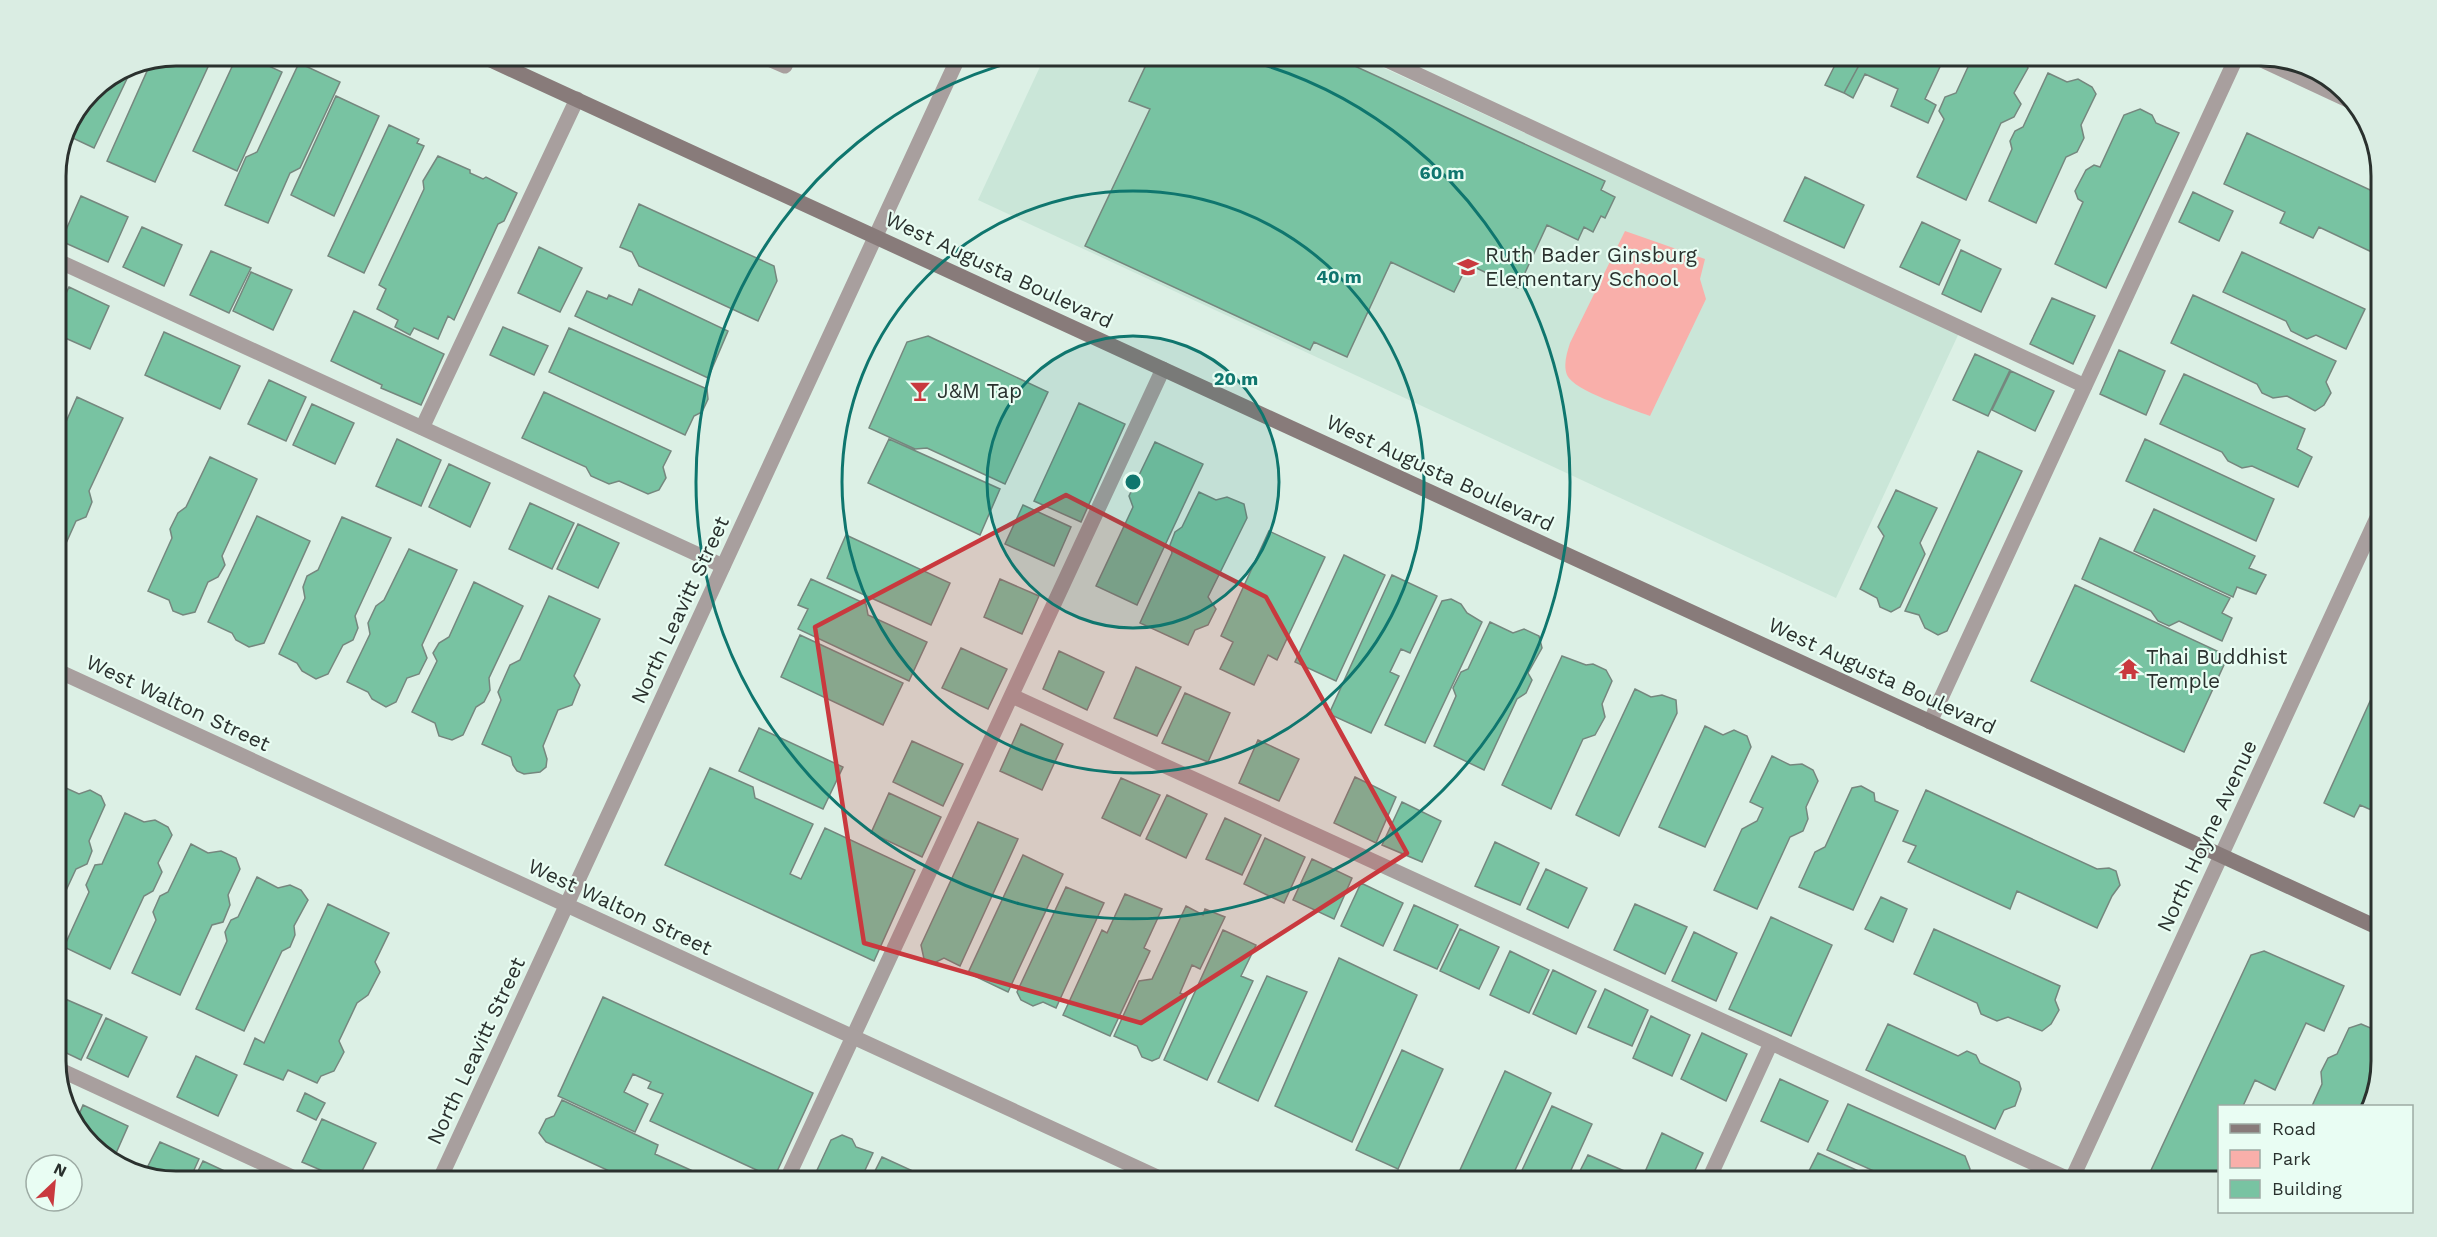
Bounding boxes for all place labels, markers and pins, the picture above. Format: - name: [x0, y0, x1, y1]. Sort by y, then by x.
- place label: Ruth Bader Ginsburg Elementary School: [1485, 242, 1698, 291]
- school or university icon: Ruth Bader Ginsburg Elementary School: [1456, 255, 1480, 279]
- place label: J&M Tap: [937, 378, 1022, 403]
- bar icon: J&M Tap: [908, 379, 932, 403]
- centre of rings: [1123, 472, 1143, 492]
- place label: Thai Buddhist Temple: [2146, 644, 2288, 693]
- temple icon: Thai Buddhist Temple: [2117, 657, 2141, 681]

